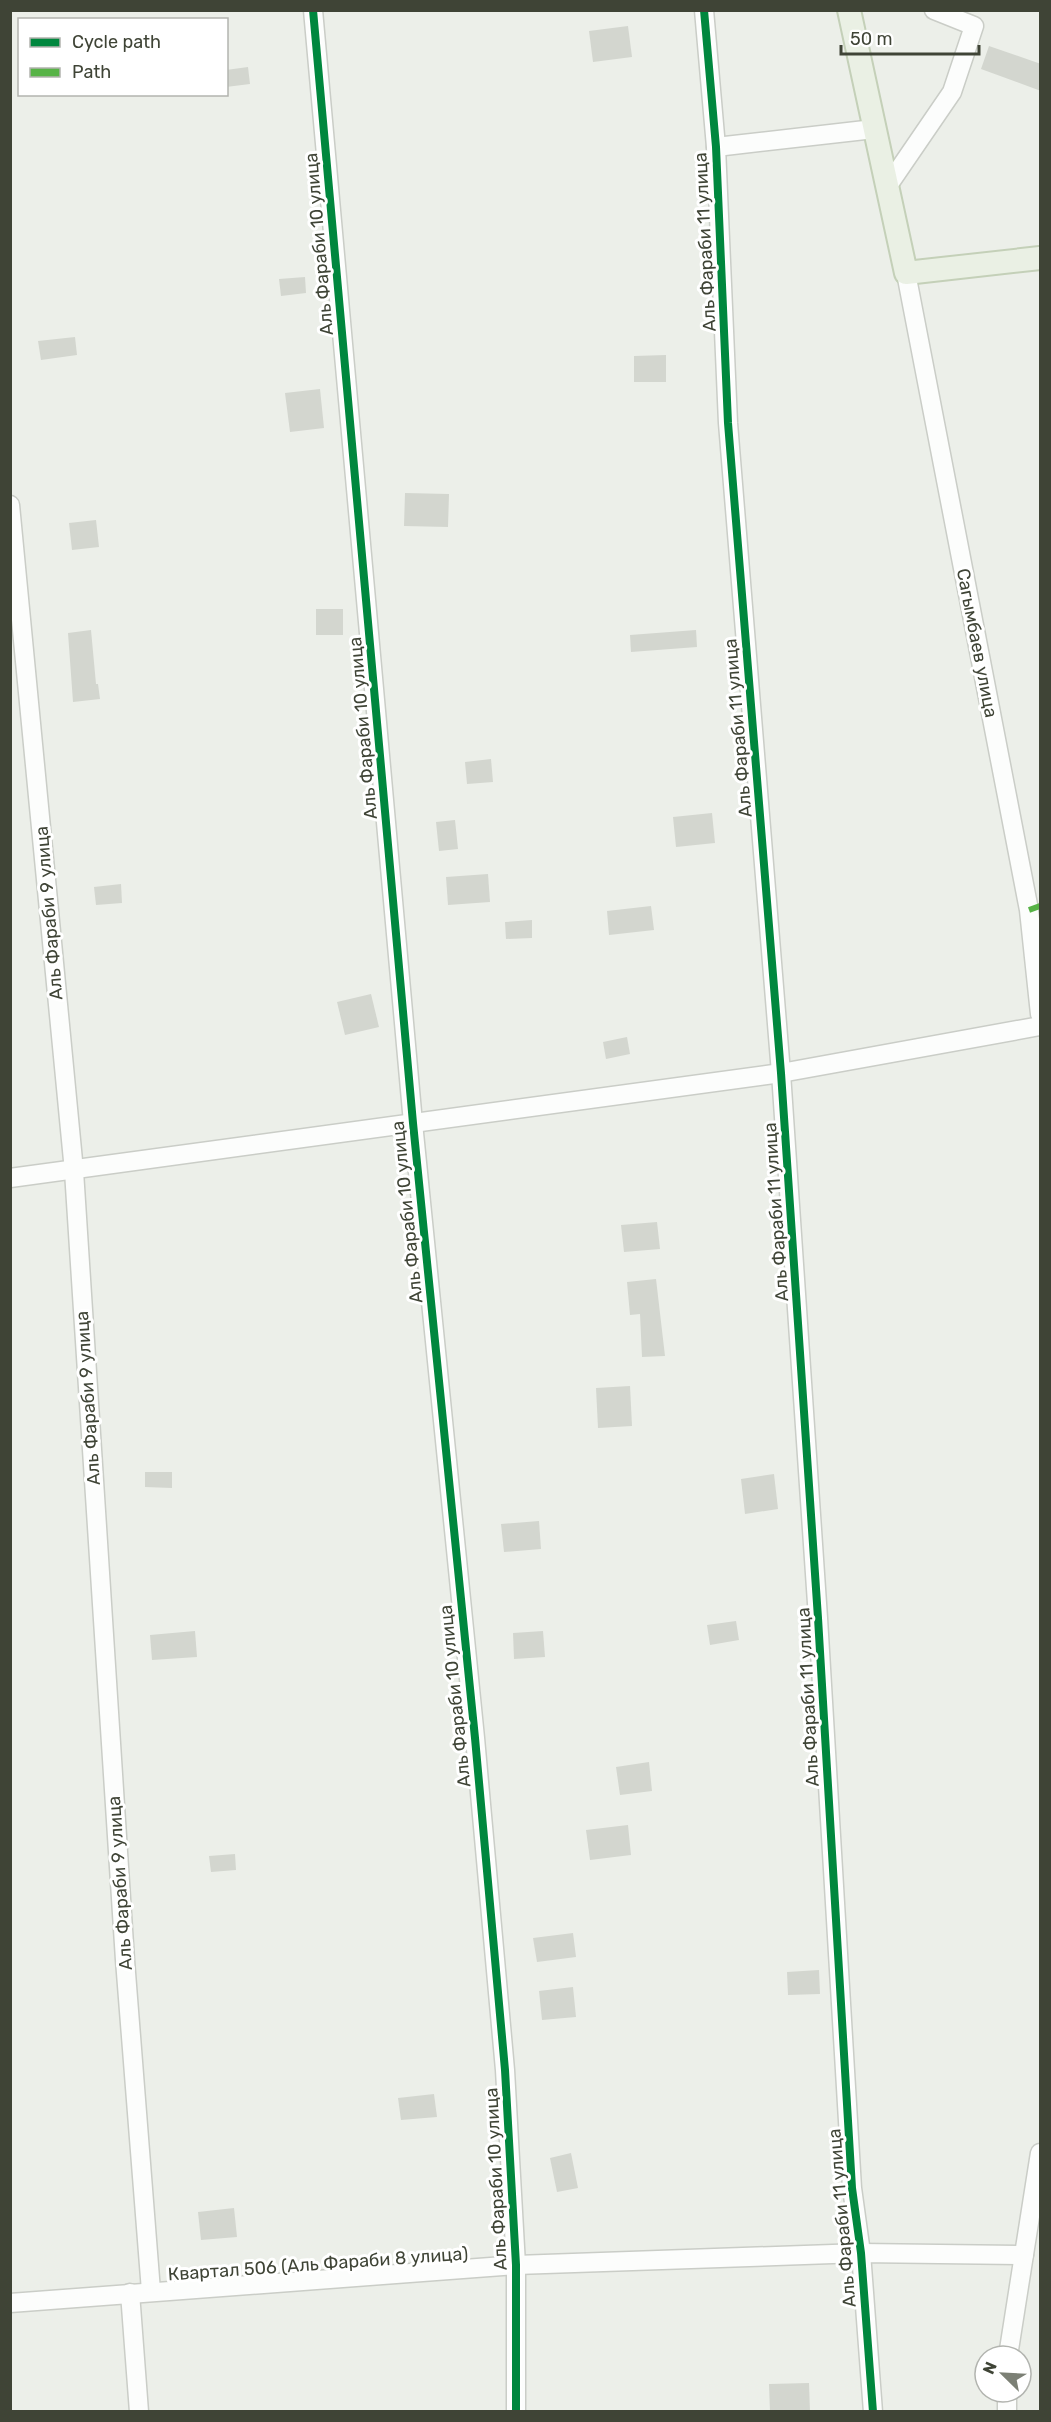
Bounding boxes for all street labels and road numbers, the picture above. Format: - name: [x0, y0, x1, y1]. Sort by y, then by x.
- street label: Аль Фараби 10 улица: [300, 152, 338, 336]
- street label: Аль Фараби 11 улица: [689, 152, 721, 332]
- street label: Сагымбаев улица: [952, 567, 1002, 719]
- street label: Аль Фараби 10 улица: [344, 636, 382, 820]
- street label: Аль Фараби 11 улица: [719, 638, 757, 818]
- street label: Аль Фараби 9 улица: [30, 825, 68, 1001]
- street label: Аль Фараби 10 улица: [386, 1120, 428, 1304]
- street label: Аль Фараби 11 улица: [759, 1122, 793, 1302]
- street label: Аль Фараби 9 улица: [71, 1310, 105, 1486]
- street label: Аль Фараби 10 улица: [434, 1604, 476, 1788]
- street label: Аль Фараби 11 улица: [792, 1607, 824, 1787]
- street label: Аль Фараби 9 улица: [103, 1795, 137, 1971]
- street label: Аль Фараби 10 улица: [480, 2087, 512, 2271]
- street label: Аль Фараби 11 улица: [823, 2128, 861, 2308]
- street label: Квартал 506 (Аль Фараби 8 улица): [167, 2243, 469, 2285]

